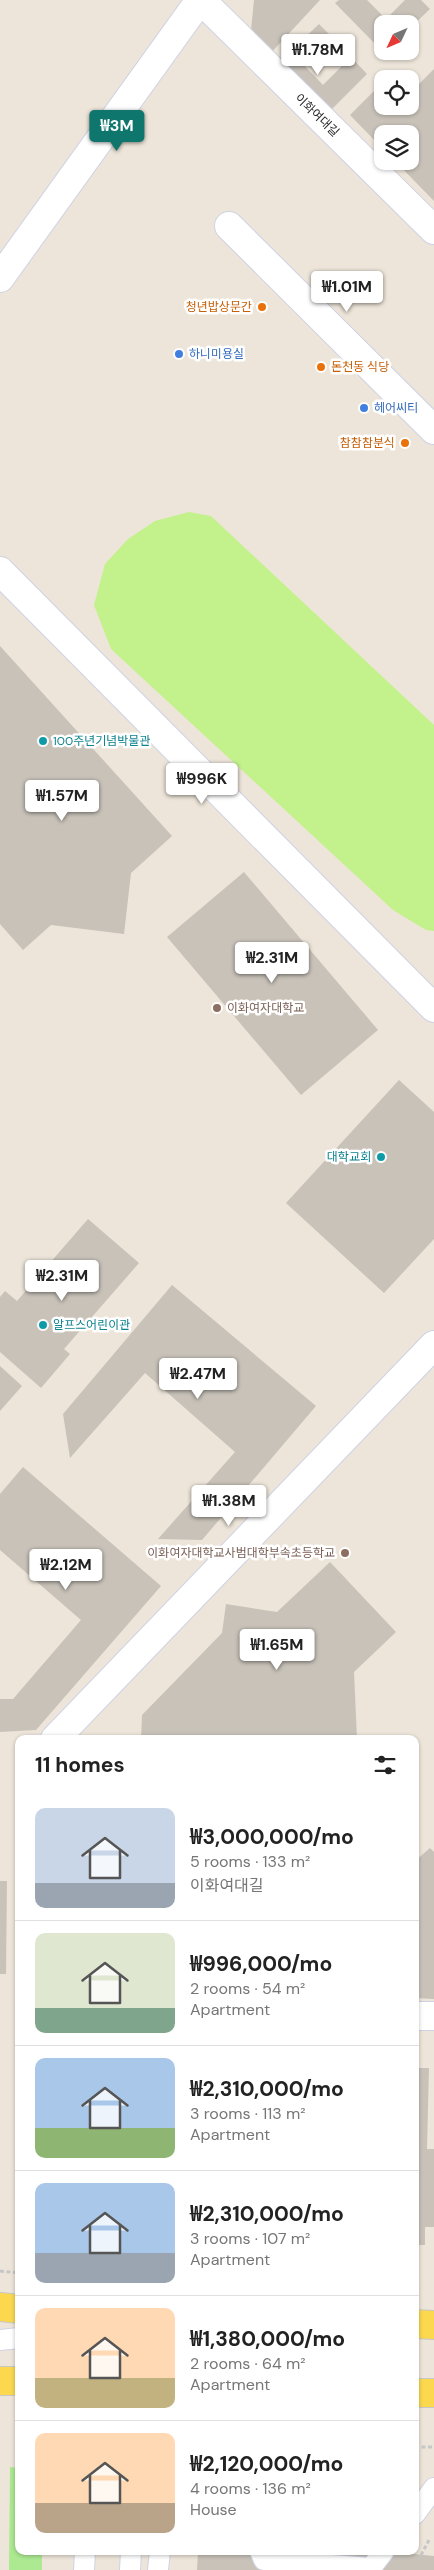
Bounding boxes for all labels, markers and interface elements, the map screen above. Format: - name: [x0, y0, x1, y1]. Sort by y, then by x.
- north arrow: [374, 15, 419, 60]
- map controls: [374, 15, 419, 170]
- pin: ₩1.78M: [277, 34, 359, 76]
- text: ₩1.78M: [292, 39, 344, 60]
- button: locate: [374, 70, 419, 115]
- street label: 이화여대길: [292, 90, 342, 140]
- pin: ₩3M: [93, 110, 141, 152]
- text: ₩3M: [100, 115, 134, 136]
- button: layers: [374, 125, 419, 170]
- pin: ₩1.01M: [306, 270, 388, 313]
- text: ₩1.01M: [322, 276, 372, 297]
- place label: 청년밥상문간: [186, 299, 252, 315]
- marker: 청년밥상문간: [256, 301, 268, 313]
- place label: 하니미용실: [189, 346, 244, 362]
- marker: 하니미용실: [173, 348, 185, 360]
- place label: 돈천동 식당: [331, 359, 389, 375]
- marker: 돈천동 식당: [315, 361, 327, 373]
- place label: 헤어씨티: [374, 400, 418, 416]
- marker: 헤어씨티: [358, 402, 370, 414]
- place label: 참참참분식: [340, 435, 395, 451]
- marker: 참참참분식: [399, 437, 411, 449]
- place label: 100주년기념박물관: [53, 733, 150, 749]
- marker: 100주년기념박물관: [37, 735, 49, 747]
- pin: ₩996K: [167, 762, 237, 805]
- text: ₩996K: [177, 768, 227, 789]
- pin: ₩1.57M: [21, 780, 103, 822]
- text: ₩1.57M: [36, 785, 88, 806]
- pin: ₩2.31M: [231, 942, 313, 984]
- text: ₩2.31M: [246, 947, 298, 968]
- place label: 이화여자대학교: [227, 1000, 304, 1016]
- marker: 이화여자대학교: [211, 1002, 223, 1014]
- place label: 대학교회: [327, 1149, 371, 1165]
- marker: 대학교회: [375, 1151, 387, 1163]
- pin: ₩2.31M: [21, 1260, 103, 1302]
- text: ₩2.31M: [36, 1265, 88, 1286]
- place label: 알프스어린이관: [53, 1317, 130, 1333]
- marker: 알프스어린이관: [37, 1319, 49, 1331]
- pin: ₩2.47M: [157, 1358, 239, 1400]
- text: ₩2.47M: [170, 1363, 226, 1384]
- pin: ₩1.38M: [188, 1484, 270, 1527]
- text: ₩1.38M: [202, 1490, 256, 1511]
- place label: 이화여자대학교사범대학부속초등학교: [147, 1545, 335, 1561]
- marker: 이화여자대학교사범대학부속초등학교: [339, 1547, 351, 1559]
- pin: ₩2.12M: [25, 1548, 107, 1591]
- text: ₩2.12M: [40, 1554, 92, 1575]
- pin: ₩1.65M: [236, 1628, 318, 1671]
- text: ₩1.65M: [251, 1634, 303, 1655]
- text: 11 homes: [35, 1751, 125, 1779]
- icon: filters: [371, 1751, 399, 1779]
- text: ₩3,000,000/mo: [190, 1823, 354, 1851]
- icon: home: [75, 1828, 135, 1888]
- text: 5 rooms · 133 m²: [190, 1851, 310, 1872]
- text: 이화여대길: [190, 1875, 264, 1896]
- text: ₩996,000/mo: [190, 1950, 332, 1978]
- icon: home: [75, 1953, 135, 2013]
- text: 2 rooms · 54 m²: [190, 1978, 305, 1999]
- text: Apartment: [190, 1999, 270, 2020]
- text: ₩2,310,000/mo: [190, 2075, 344, 2103]
- icon: home: [75, 2078, 135, 2138]
- text: 3 rooms · 113 m²: [190, 2103, 306, 2124]
- text: Apartment: [190, 2124, 270, 2145]
- text: ₩2,310,000/mo: [190, 2200, 344, 2228]
- icon: home: [75, 2203, 135, 2263]
- text: 3 rooms · 107 m²: [190, 2228, 310, 2249]
- text: Apartment: [190, 2249, 270, 2270]
- text: ₩1,380,000/mo: [190, 2325, 345, 2353]
- icon: home: [75, 2328, 135, 2388]
- text: 2 rooms · 64 m²: [190, 2353, 306, 2374]
- text: Apartment: [190, 2374, 270, 2395]
- text: ₩2,120,000/mo: [190, 2450, 343, 2478]
- icon: home: [75, 2453, 135, 2513]
- text: 4 rooms · 136 m²: [190, 2478, 311, 2499]
- text: House: [190, 2499, 237, 2520]

